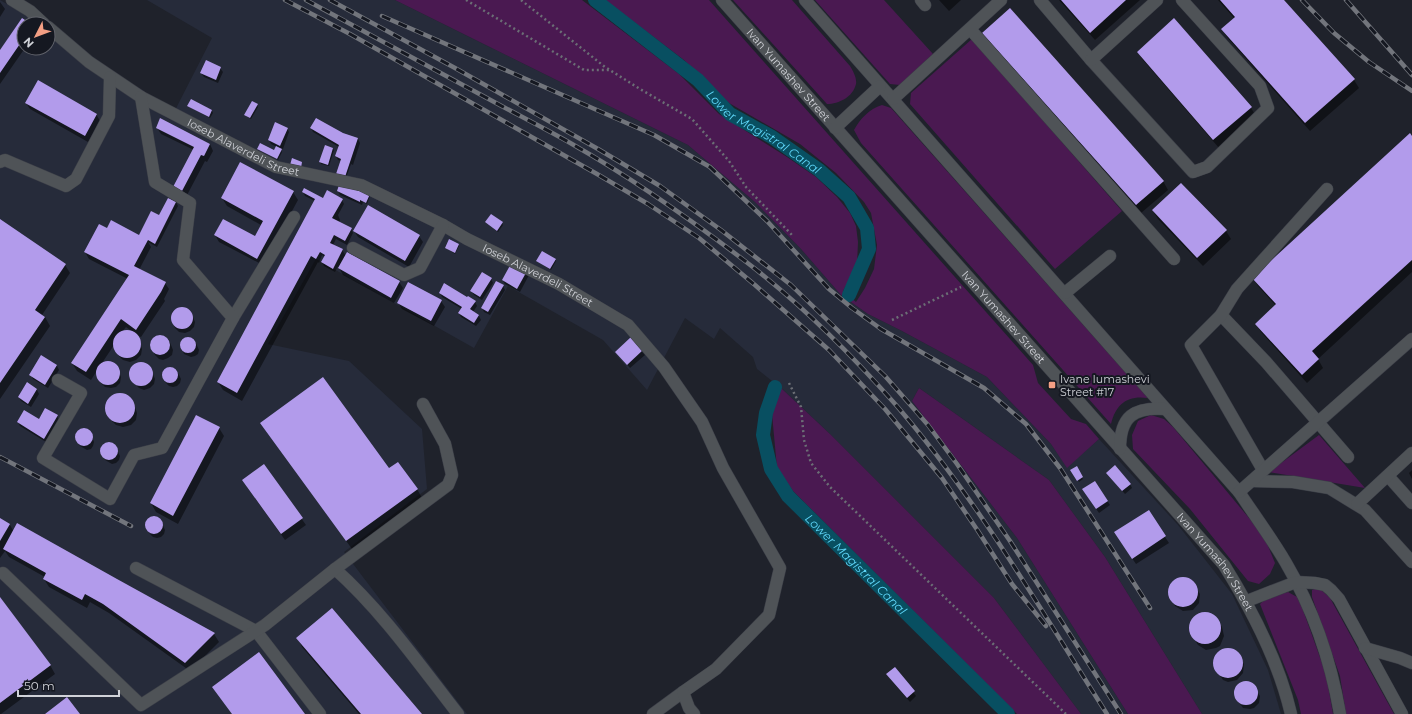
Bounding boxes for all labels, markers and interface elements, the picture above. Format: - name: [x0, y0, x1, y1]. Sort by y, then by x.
- north arrow: [16, 16, 56, 56]
- street label: Ivan Yumashev Street: [743, 25, 834, 125]
- text: N: [20, 35, 37, 51]
- water label: Lower Magistral Canal: [704, 87, 825, 177]
- street label: Ioseb Alaverdeli Street: [185, 115, 301, 179]
- street label: Ioseb Alaverdeli Street: [480, 241, 596, 310]
- street label: Ivan Yumashev Street: [959, 268, 1049, 367]
- place label: Ivane Iumashevi Street #17: [1060, 372, 1150, 399]
- marker: Ivane Iumashevi Street #17: [1047, 380, 1057, 390]
- water label: Lower Magistral Canal: [803, 510, 911, 618]
- street label: Ivan Yumashev Street: [1174, 510, 1256, 614]
- scale bar: [18, 672, 119, 698]
- text: 50 m: [24, 678, 55, 693]

